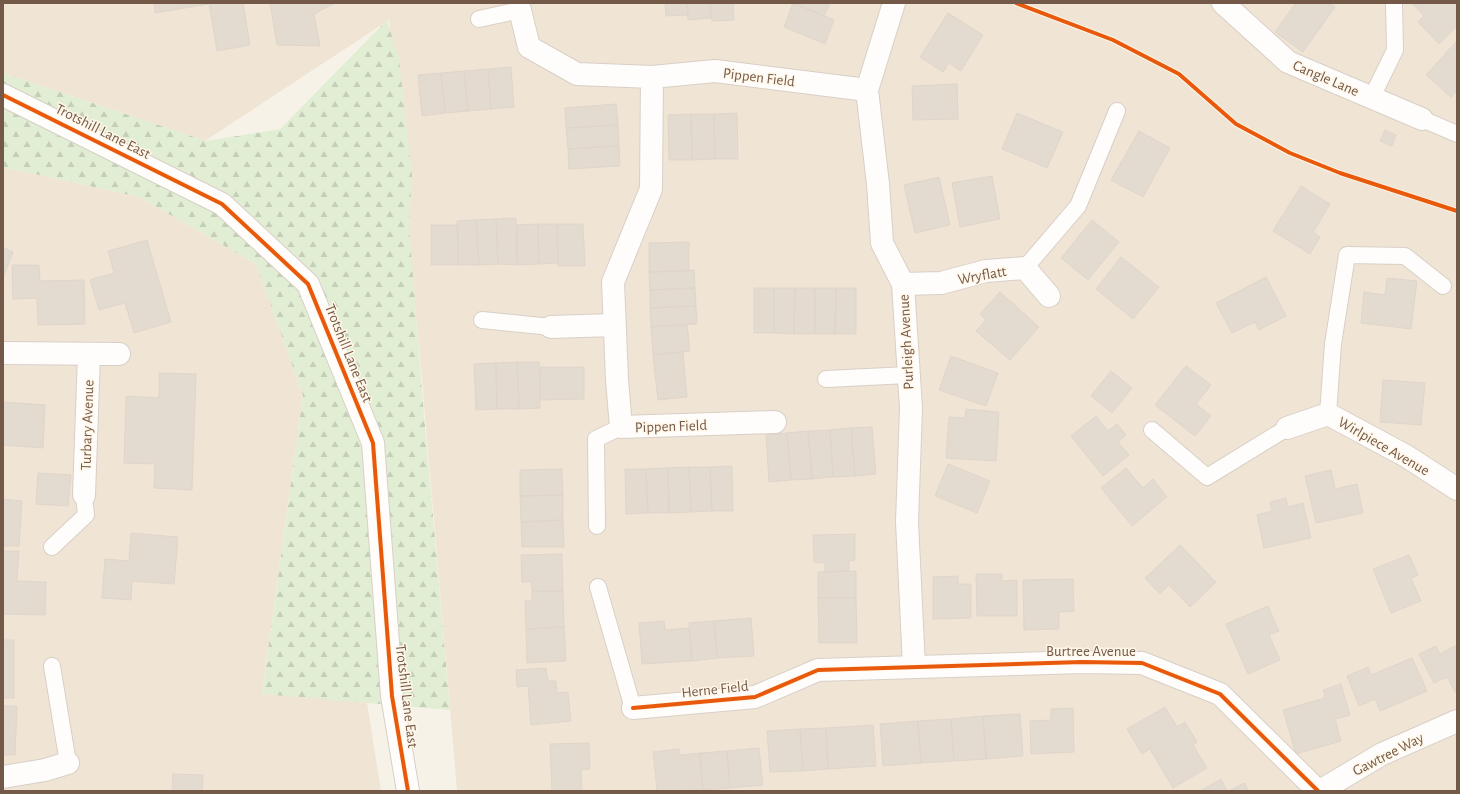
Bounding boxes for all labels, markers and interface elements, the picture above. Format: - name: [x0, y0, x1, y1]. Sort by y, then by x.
- street label: Cangle Lane: [1290, 58, 1361, 99]
- street label: Pippen Field: [722, 66, 796, 89]
- street label: Trotshill Lane East: [53, 101, 153, 162]
- street label: Wryflatt: [957, 264, 1008, 287]
- street label: Purleigh Avenue: [897, 294, 916, 390]
- street label: Trotshill Lane East: [322, 302, 375, 405]
- street label: Turbary Avenue: [78, 379, 97, 471]
- street label: Wirlpiece Avenue: [1336, 414, 1432, 479]
- street label: Pippen Field: [635, 418, 708, 435]
- street label: Trotshill Lane East: [393, 643, 420, 749]
- street label: Burtree Avenue: [1046, 644, 1136, 659]
- street label: Herne Field: [681, 678, 750, 700]
- street label: Gawtree Way: [1350, 730, 1427, 779]

